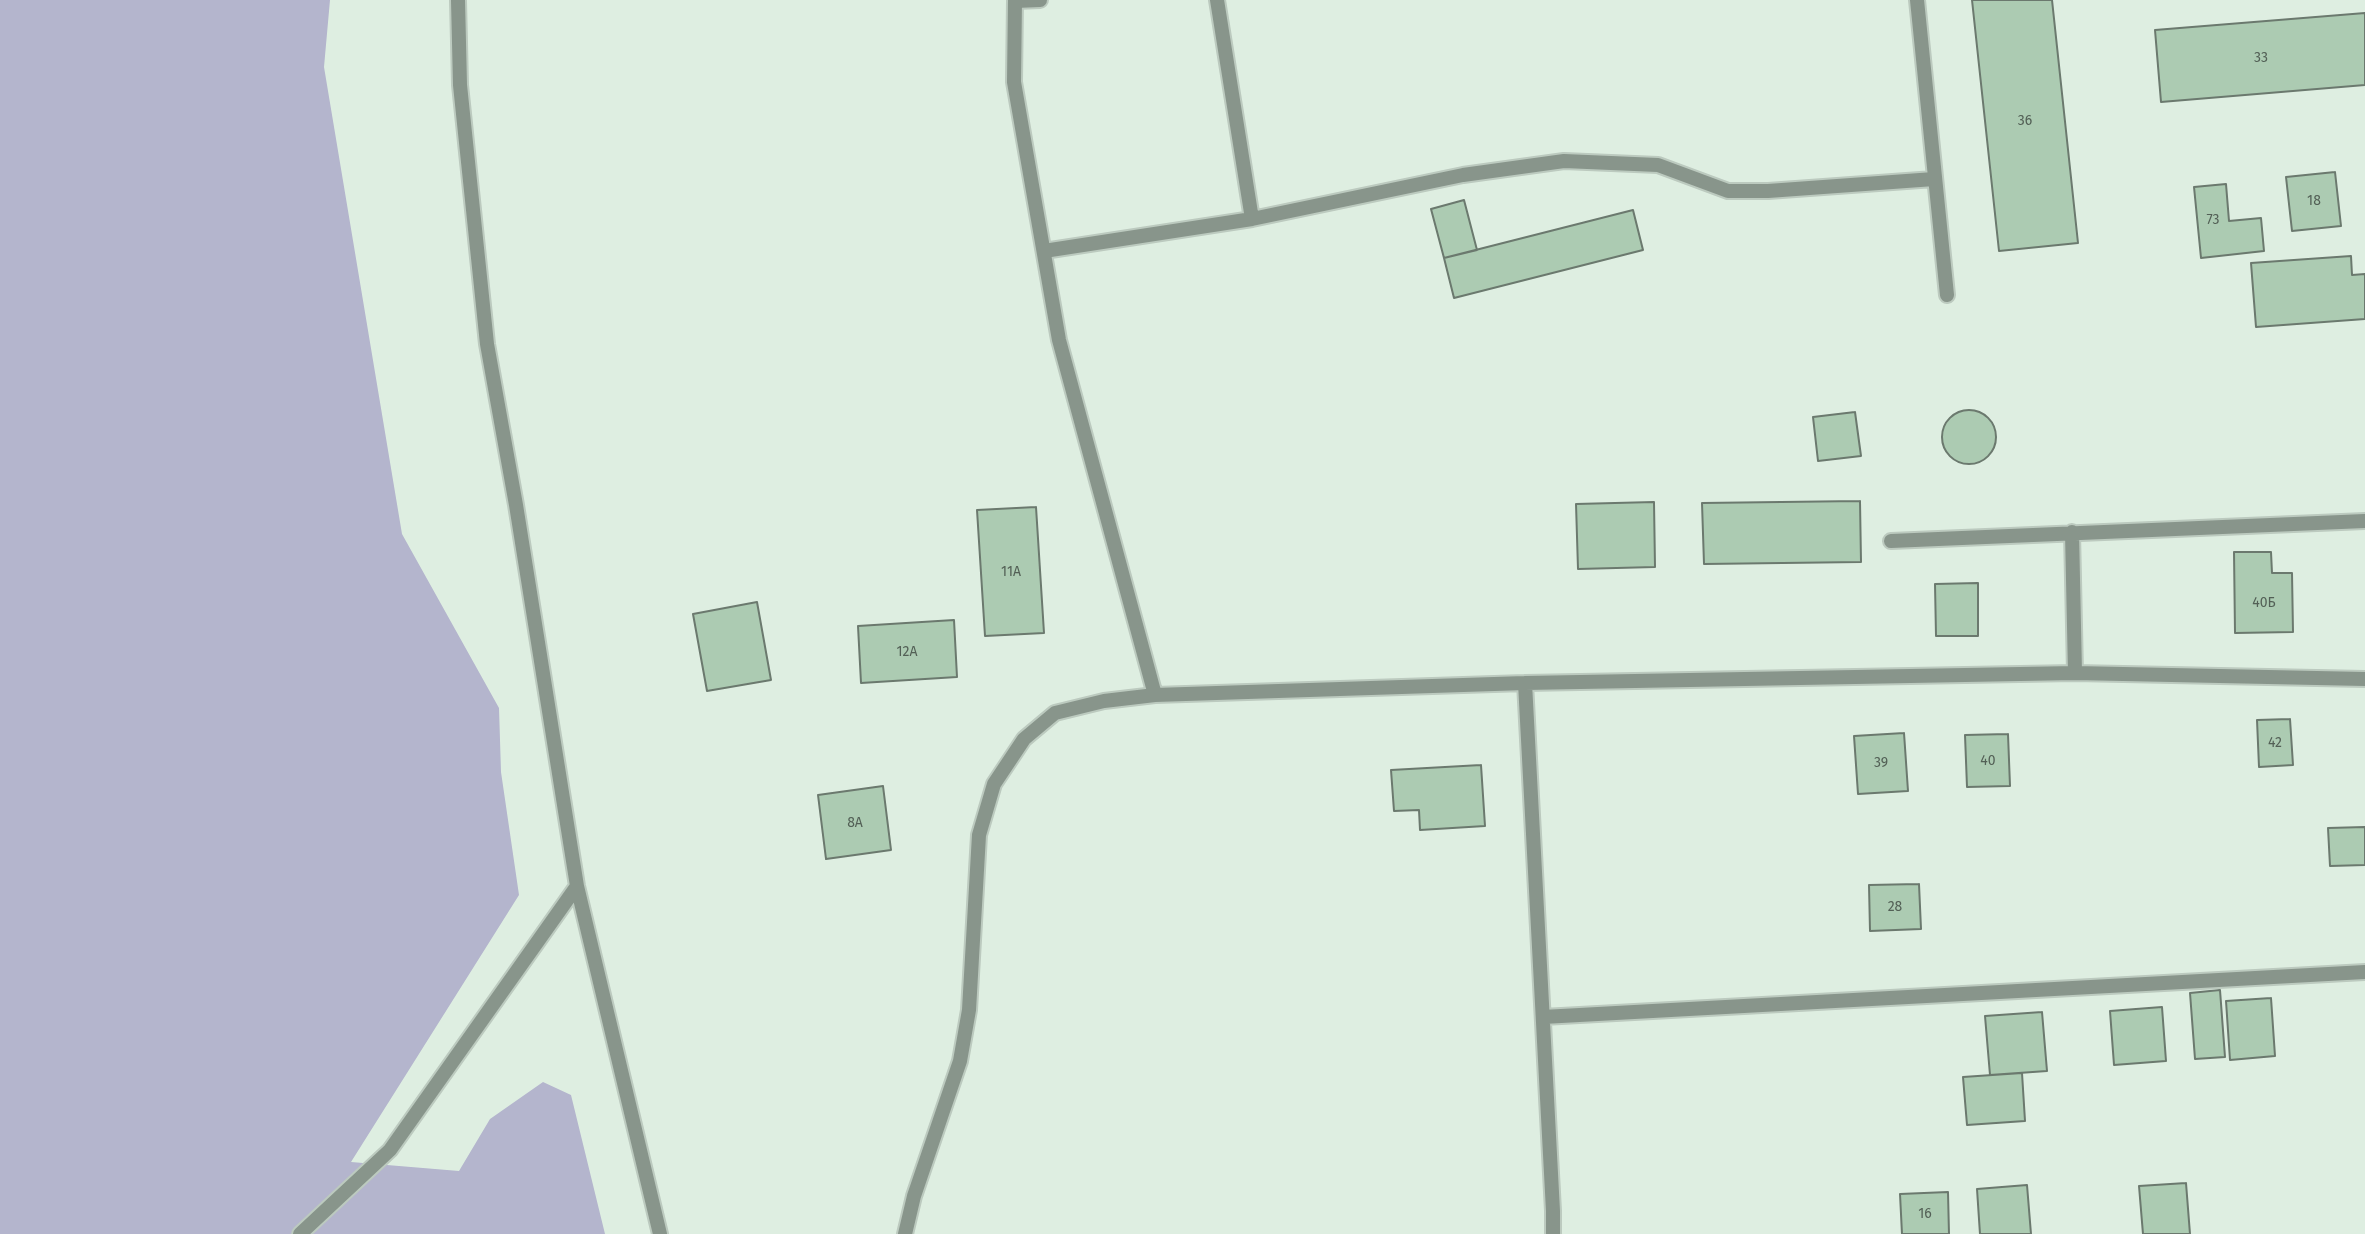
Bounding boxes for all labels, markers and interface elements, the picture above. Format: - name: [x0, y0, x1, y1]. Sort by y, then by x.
- house number: 33: [2254, 50, 2268, 66]
- house number: 36: [2018, 113, 2032, 129]
- house number: 18: [2307, 193, 2321, 209]
- house number: 73: [2206, 212, 2220, 228]
- house number: 11А: [1001, 564, 1021, 580]
- house number: 40Б: [2252, 595, 2276, 611]
- house number: 12А: [896, 644, 918, 660]
- house number: 42: [2268, 735, 2282, 751]
- house number: 40: [1980, 753, 1996, 769]
- house number: 39: [1874, 755, 1888, 771]
- house number: 8А: [847, 815, 863, 831]
- house number: 28: [1888, 899, 1902, 915]
- house number: 16: [1918, 1206, 1932, 1222]

